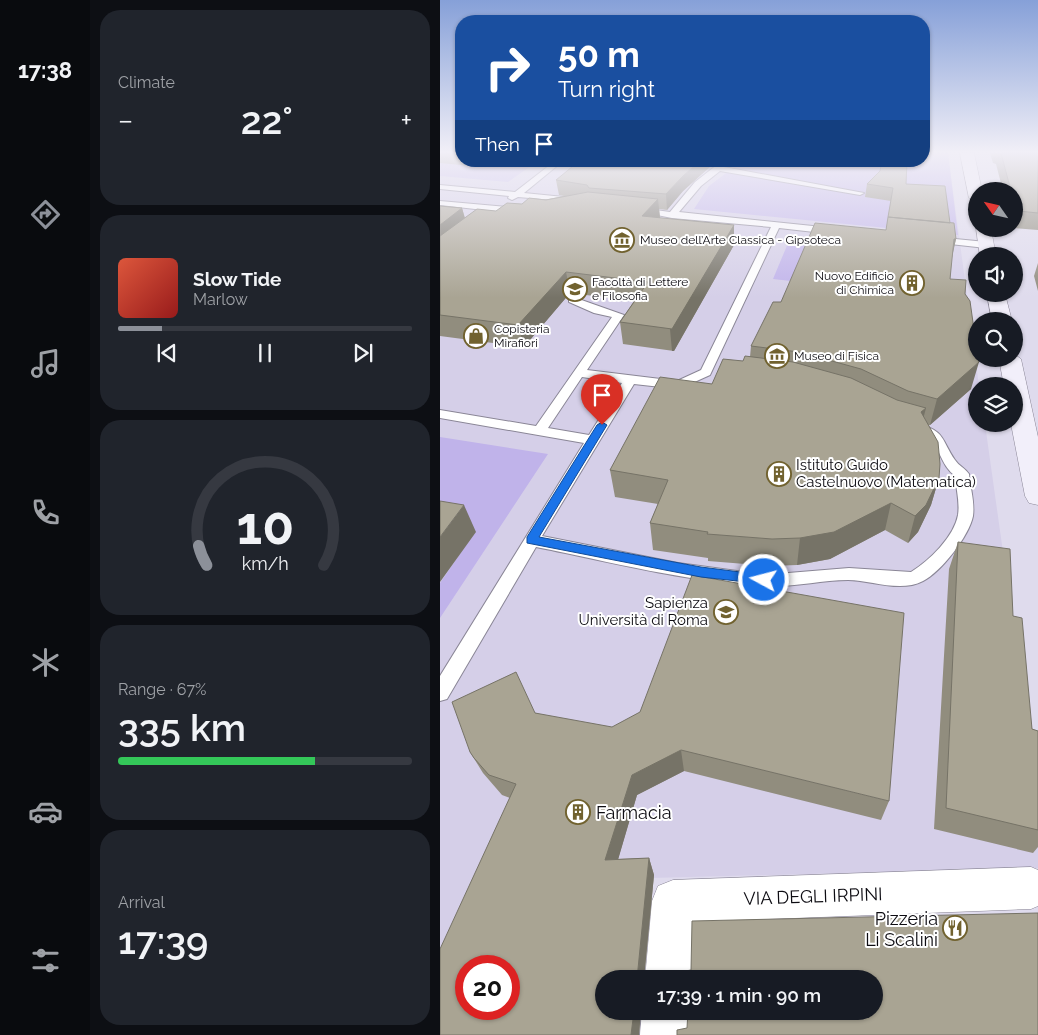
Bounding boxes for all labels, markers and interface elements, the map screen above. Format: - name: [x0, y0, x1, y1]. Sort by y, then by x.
- text: 50 m: [558, 34, 640, 75]
- icon: right: [475, 35, 540, 100]
- text: 17:38: [18, 57, 72, 83]
- text: Climate: [118, 73, 175, 92]
- text: Turn right: [558, 76, 655, 102]
- text: 22°: [241, 98, 293, 143]
- text: −: [118, 104, 133, 137]
- text: +: [400, 104, 412, 137]
- icon: arrive: [530, 130, 558, 158]
- text: Then: [475, 133, 520, 155]
- north arrow: [968, 182, 1022, 238]
- map controls: [968, 182, 1023, 432]
- icon: directions: [28, 197, 63, 232]
- museum icon: Museo dell’Arte Classica - Gipsoteca: [609, 227, 635, 253]
- place label: Museo dell’Arte Classica - Gipsoteca: [640, 233, 841, 247]
- button: sound: [968, 247, 1023, 302]
- text: Slow Tide: [193, 268, 282, 290]
- place label: Nuovo Edificio di Chimica: [815, 269, 894, 297]
- building icon: Nuovo Edificio di Chimica: [899, 270, 925, 296]
- place label: Facoltà di Lettere e Filosofia: [592, 275, 688, 303]
- school or university icon: Facoltà di Lettere e Filosofia: [562, 276, 588, 302]
- text: Marlow: [193, 290, 248, 309]
- button: search: [968, 312, 1023, 367]
- place label: Copisteria Mirafiori: [494, 322, 550, 350]
- shop icon: Copisteria Mirafiori: [463, 323, 489, 349]
- icon: previous: [153, 339, 181, 367]
- icon: pause: [251, 339, 279, 367]
- icon: next: [349, 339, 377, 367]
- museum icon: Museo di Fisica: [764, 343, 790, 369]
- icon: music: [28, 346, 63, 381]
- place label: Museo di Fisica: [794, 349, 879, 363]
- pin: [581, 374, 623, 425]
- button: layers: [968, 377, 1023, 432]
- icon: arrive: [588, 381, 616, 409]
- place label: Istituto Guido Castelnuovo (Matematica): [796, 456, 976, 491]
- building icon: Istituto Guido Castelnuovo (Matematica): [766, 461, 792, 487]
- icon: phone: [28, 495, 63, 530]
- text: 10: [236, 495, 294, 556]
- text: km/h: [241, 553, 289, 574]
- position arrow: [737, 553, 789, 605]
- place label: Sapienza Università di Roma: [579, 594, 708, 629]
- school or university icon: Sapienza Università di Roma: [713, 599, 739, 625]
- icon: climate: [28, 645, 63, 680]
- text: Range · 67%: [118, 680, 206, 699]
- text: 335 km: [118, 705, 246, 750]
- icon: car: [28, 794, 63, 829]
- building icon: Farmacia: [565, 799, 591, 825]
- place label: Farmacia: [596, 802, 672, 823]
- street label: VIA DEGLI IRPINI: [743, 883, 883, 909]
- text: Arrival: [118, 893, 165, 912]
- place label: Pizzeria Li Scalini: [865, 908, 938, 950]
- restaurant icon: Pizzeria Li Scalini: [942, 915, 968, 941]
- text: 17:39: [118, 918, 208, 963]
- icon: filters: [28, 943, 63, 978]
- speed limit sign: 20: [455, 955, 520, 1020]
- text: 17:39 · 1 min · 90 m: [657, 984, 821, 1006]

